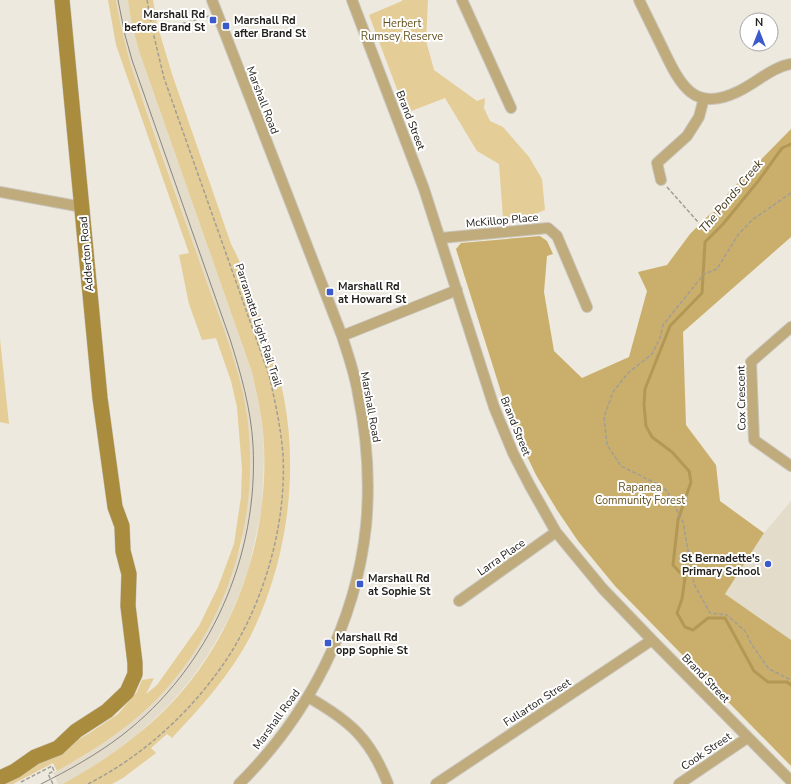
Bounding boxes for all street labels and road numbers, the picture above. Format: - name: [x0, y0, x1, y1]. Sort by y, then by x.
- street label: Marshall Road: [243, 64, 282, 136]
- street label: Brand Street: [392, 88, 429, 152]
- street label: McKillop Place: [465, 210, 539, 231]
- street label: Adderton Road: [76, 216, 97, 292]
- street label: Parramatta Light Rail Trail: [232, 262, 286, 389]
- street label: Cox Crescent: [733, 365, 750, 431]
- street label: Marshall Road: [357, 371, 384, 444]
- street label: Brand Street: [497, 394, 534, 458]
- street label: Larra Place: [474, 535, 528, 579]
- street label: Brand Street: [678, 651, 733, 706]
- street label: Fullarton Street: [501, 675, 574, 730]
- street label: Marshall Road: [249, 686, 303, 753]
- street label: Cook Street: [678, 729, 734, 774]

